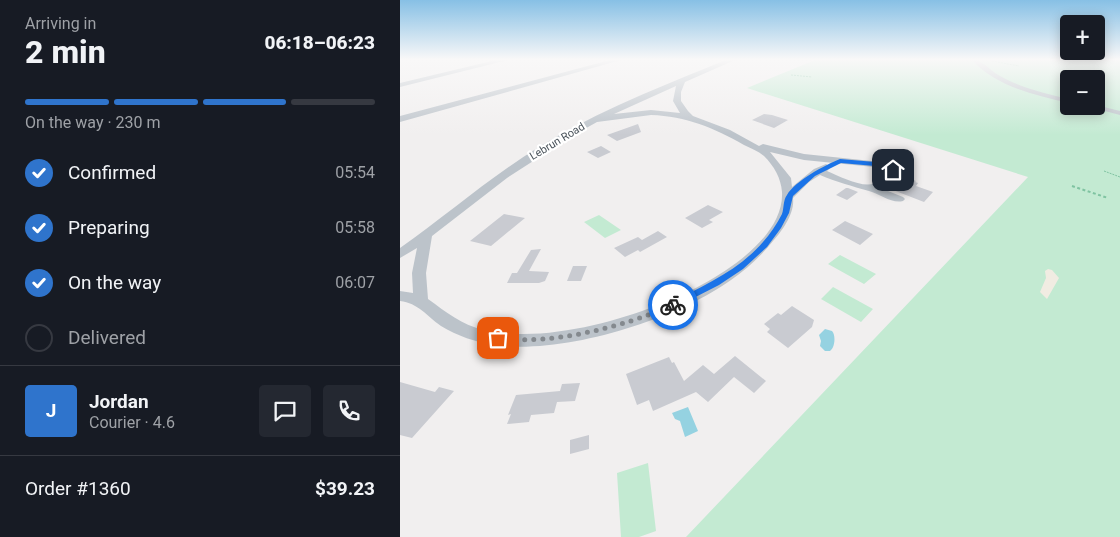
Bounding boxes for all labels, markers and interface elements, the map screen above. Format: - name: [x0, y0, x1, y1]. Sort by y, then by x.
- text: Arriving in: [25, 14, 96, 33]
- map controls: [1060, 15, 1105, 115]
- button: +: [1060, 15, 1105, 60]
- text: 06:18–06:23: [264, 31, 375, 54]
- text: 2 min: [25, 33, 106, 71]
- button: −: [1060, 70, 1105, 115]
- text: On the way · 230 m: [25, 113, 161, 132]
- street label: Lebrun Road: [527, 120, 587, 163]
- pin: [872, 149, 914, 191]
- icon: home: [879, 156, 907, 184]
- icon: check: [25, 159, 53, 187]
- text: Confirmed: [68, 161, 156, 184]
- text: 05:54: [335, 163, 375, 182]
- icon: check: [25, 214, 53, 242]
- text: Preparing: [68, 216, 150, 239]
- text: 05:58: [335, 218, 375, 237]
- icon: check: [25, 269, 53, 297]
- text: On the way: [68, 271, 161, 294]
- text: 06:07: [335, 273, 375, 292]
- courier: [648, 280, 698, 330]
- icon: bike: [659, 291, 687, 319]
- pin: [477, 317, 519, 359]
- icon: bag: [484, 324, 512, 352]
- text: Delivered: [68, 326, 146, 349]
- button: chat: [259, 385, 311, 437]
- button: phone: [323, 385, 375, 437]
- text: Jordan: [89, 390, 149, 413]
- text: J: [46, 399, 56, 422]
- text: Courier · 4.6: [89, 413, 175, 432]
- text: Order #1360: [25, 477, 131, 500]
- text: $39.23: [315, 477, 375, 500]

